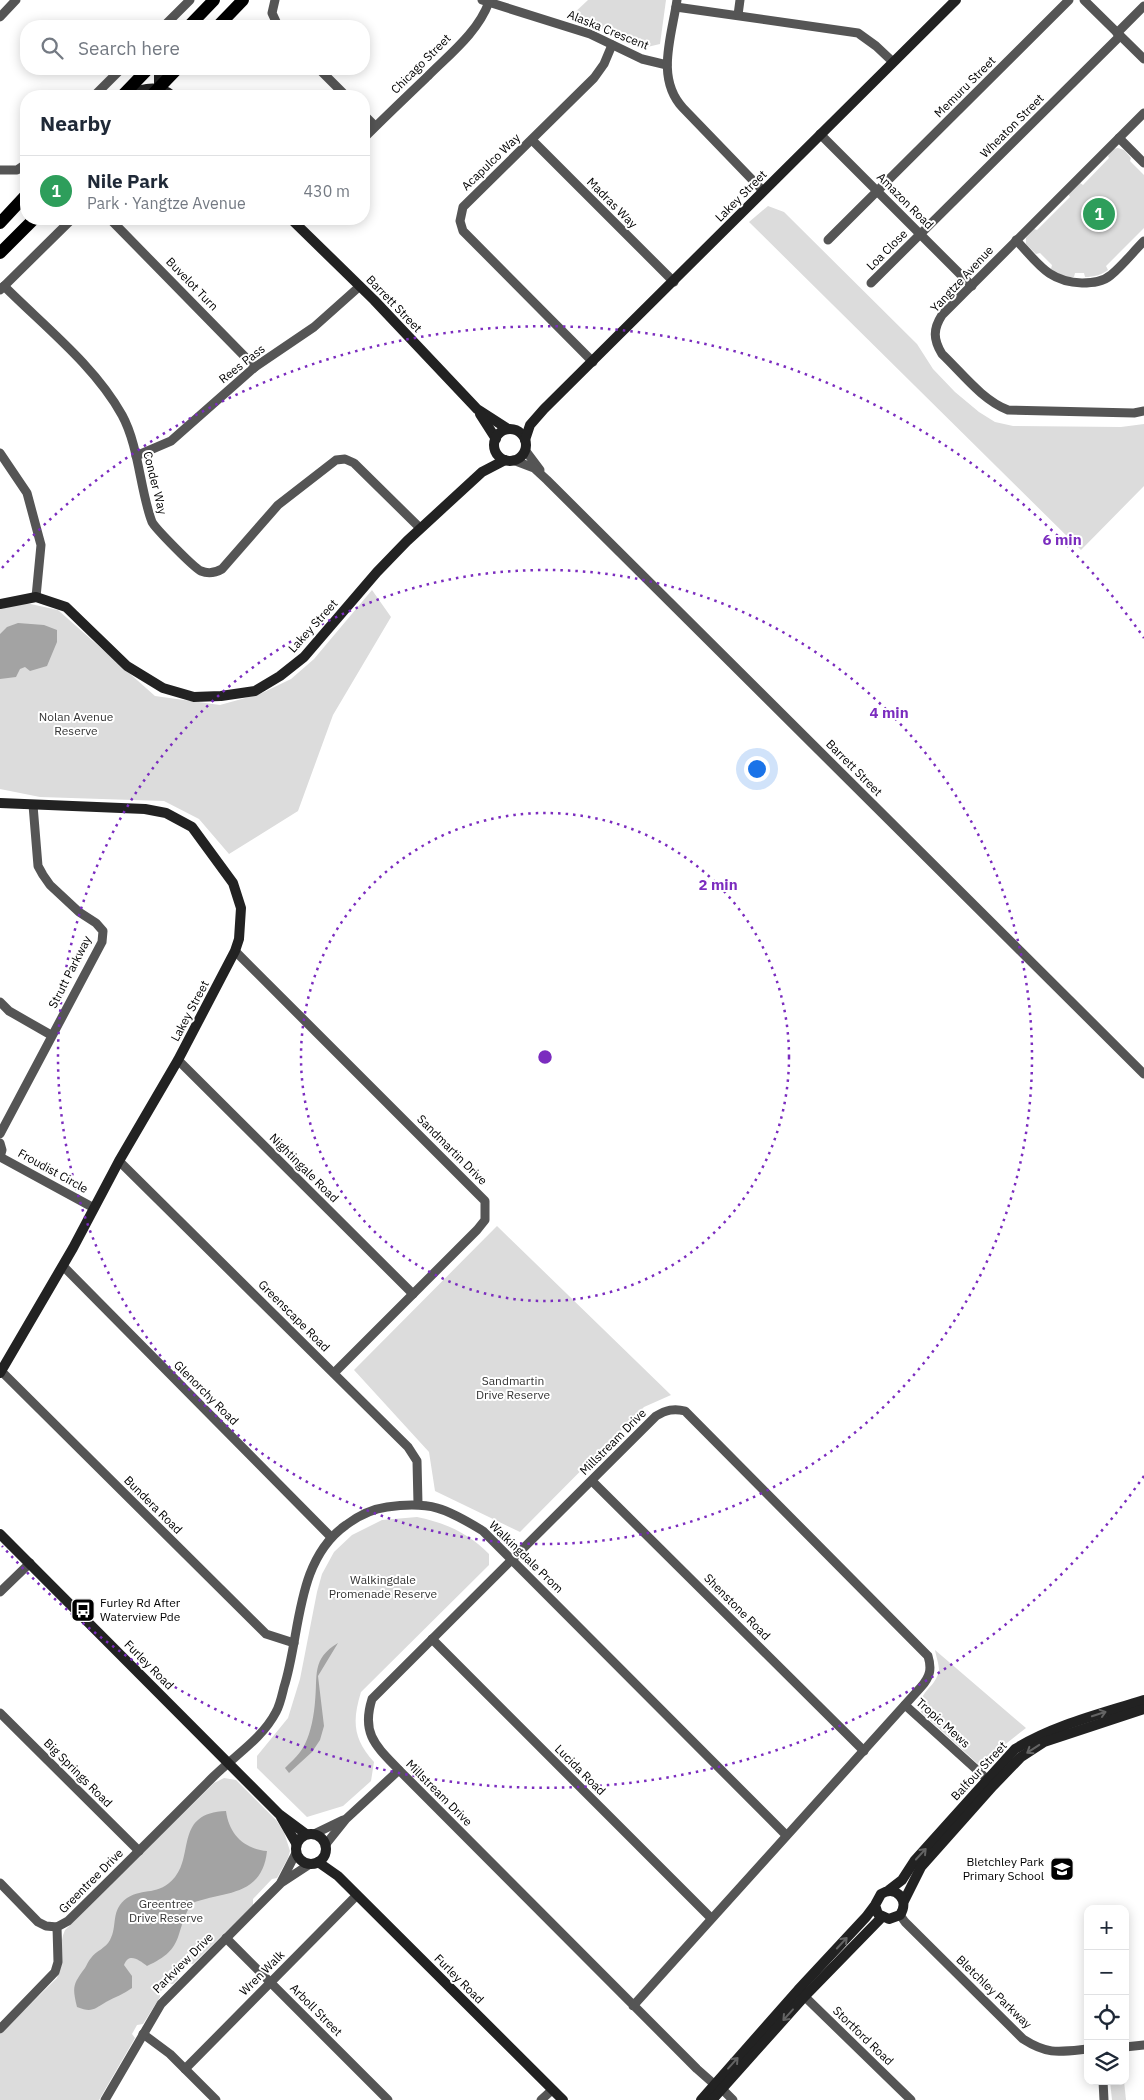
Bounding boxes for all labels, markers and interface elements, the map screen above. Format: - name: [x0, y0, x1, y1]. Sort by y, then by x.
- street label: Alaska Crescent: [565, 6, 651, 53]
- search box: [20, 20, 370, 75]
- street label: Chicago Street: [388, 31, 454, 97]
- icon: search: [38, 34, 66, 62]
- text: Search here: [78, 36, 180, 60]
- street label: Memuru Street: [931, 53, 998, 120]
- street label: Wheaton Street: [977, 91, 1047, 161]
- text: Nearby: [40, 109, 111, 137]
- street label: Acapulco Way: [458, 130, 523, 193]
- street label: Lakey Street: [712, 167, 770, 225]
- text: Nile Park: [87, 169, 169, 193]
- street label: Amazon Road: [874, 169, 937, 232]
- street label: Madras Way: [584, 174, 641, 231]
- text: 1: [51, 181, 61, 201]
- text: 430 m: [303, 181, 350, 201]
- text: Park · Yangtze Avenue: [87, 193, 246, 213]
- pin: 1: [1083, 195, 1115, 233]
- street label: Loa Close: [863, 226, 911, 273]
- street label: Yangtze Avenue: [927, 242, 996, 315]
- street label: Buvelot Turn: [163, 254, 222, 313]
- street label: Barrett Street: [363, 272, 425, 335]
- street label: Rees Pass: [216, 341, 268, 386]
- street label: Conder Way: [140, 450, 171, 516]
- text: 6 min: [1042, 530, 1082, 549]
- street label: Lakey Street: [285, 596, 341, 656]
- text: 4 min: [869, 703, 909, 722]
- park label: Nolan Avenue Reserve: [39, 709, 114, 738]
- street label: Barrett Street: [823, 736, 886, 799]
- your location: [744, 756, 770, 782]
- text: 2 min: [698, 875, 738, 894]
- street label: Strutt Parkway: [45, 933, 94, 1011]
- street label: Lakey Street: [167, 978, 212, 1044]
- centre of rings: [536, 1048, 554, 1066]
- street label: Sandmartin Drive: [414, 1111, 491, 1188]
- street label: Nightingale Road: [267, 1130, 342, 1205]
- street label: Froudist Circle: [16, 1145, 91, 1196]
- street label: Greenscape Road: [255, 1277, 333, 1355]
- street label: Glenorchy Road: [171, 1357, 242, 1428]
- park label: Sandmartin Drive Reserve: [476, 1373, 550, 1402]
- street label: Millstream Drive: [576, 1405, 649, 1478]
- street label: Bundera Road: [121, 1472, 186, 1537]
- street label: Walkingdale Prom: [486, 1517, 567, 1596]
- street label: Shenstone Road: [701, 1570, 774, 1643]
- park label: Walkingdale Promenade Reserve: [329, 1572, 438, 1601]
- place label: Furley Rd After Waterview Pde: [100, 1595, 181, 1624]
- bus stop icon: Furley Rd After Waterview Pde: [70, 1597, 96, 1623]
- street label: Furley Road: [121, 1637, 177, 1693]
- street label: Tropic Mews: [913, 1694, 974, 1751]
- one-way arrow: [1091, 1709, 1106, 1718]
- street label: Big Springs Road: [41, 1735, 116, 1810]
- street label: Balfour Street: [948, 1738, 1010, 1803]
- street label: Lucida Road: [552, 1741, 609, 1798]
- one-way arrow: [1026, 1744, 1040, 1755]
- street label: Millstream Drive: [403, 1756, 476, 1829]
- street label: Greentree Drive: [55, 1845, 126, 1916]
- one-way arrow: [915, 1848, 927, 1860]
- place label: Bletchley Park Primary School: [963, 1854, 1045, 1883]
- school or university icon: Bletchley Park Primary School: [1049, 1856, 1075, 1882]
- park label: Greentree Drive Reserve: [129, 1896, 203, 1925]
- map controls: [1084, 1905, 1129, 2085]
- button: +: [1084, 1905, 1129, 1950]
- street label: Parkview Drive: [149, 1929, 216, 1996]
- one-way arrow: [836, 1937, 848, 1949]
- street label: Wren Walk: [236, 1946, 288, 1998]
- button: −: [1084, 1950, 1129, 1995]
- street label: Furley Road: [431, 1951, 487, 2007]
- street label: Bletchley Parkway: [954, 1952, 1035, 2031]
- street label: Arboll Street: [287, 1980, 346, 2039]
- button: locate: [1084, 1995, 1129, 2040]
- street label: Stortford Road: [830, 2003, 897, 2068]
- one-way arrow: [782, 2009, 794, 2022]
- button: layers: [1084, 2040, 1129, 2085]
- one-way arrow: [727, 2057, 738, 2070]

